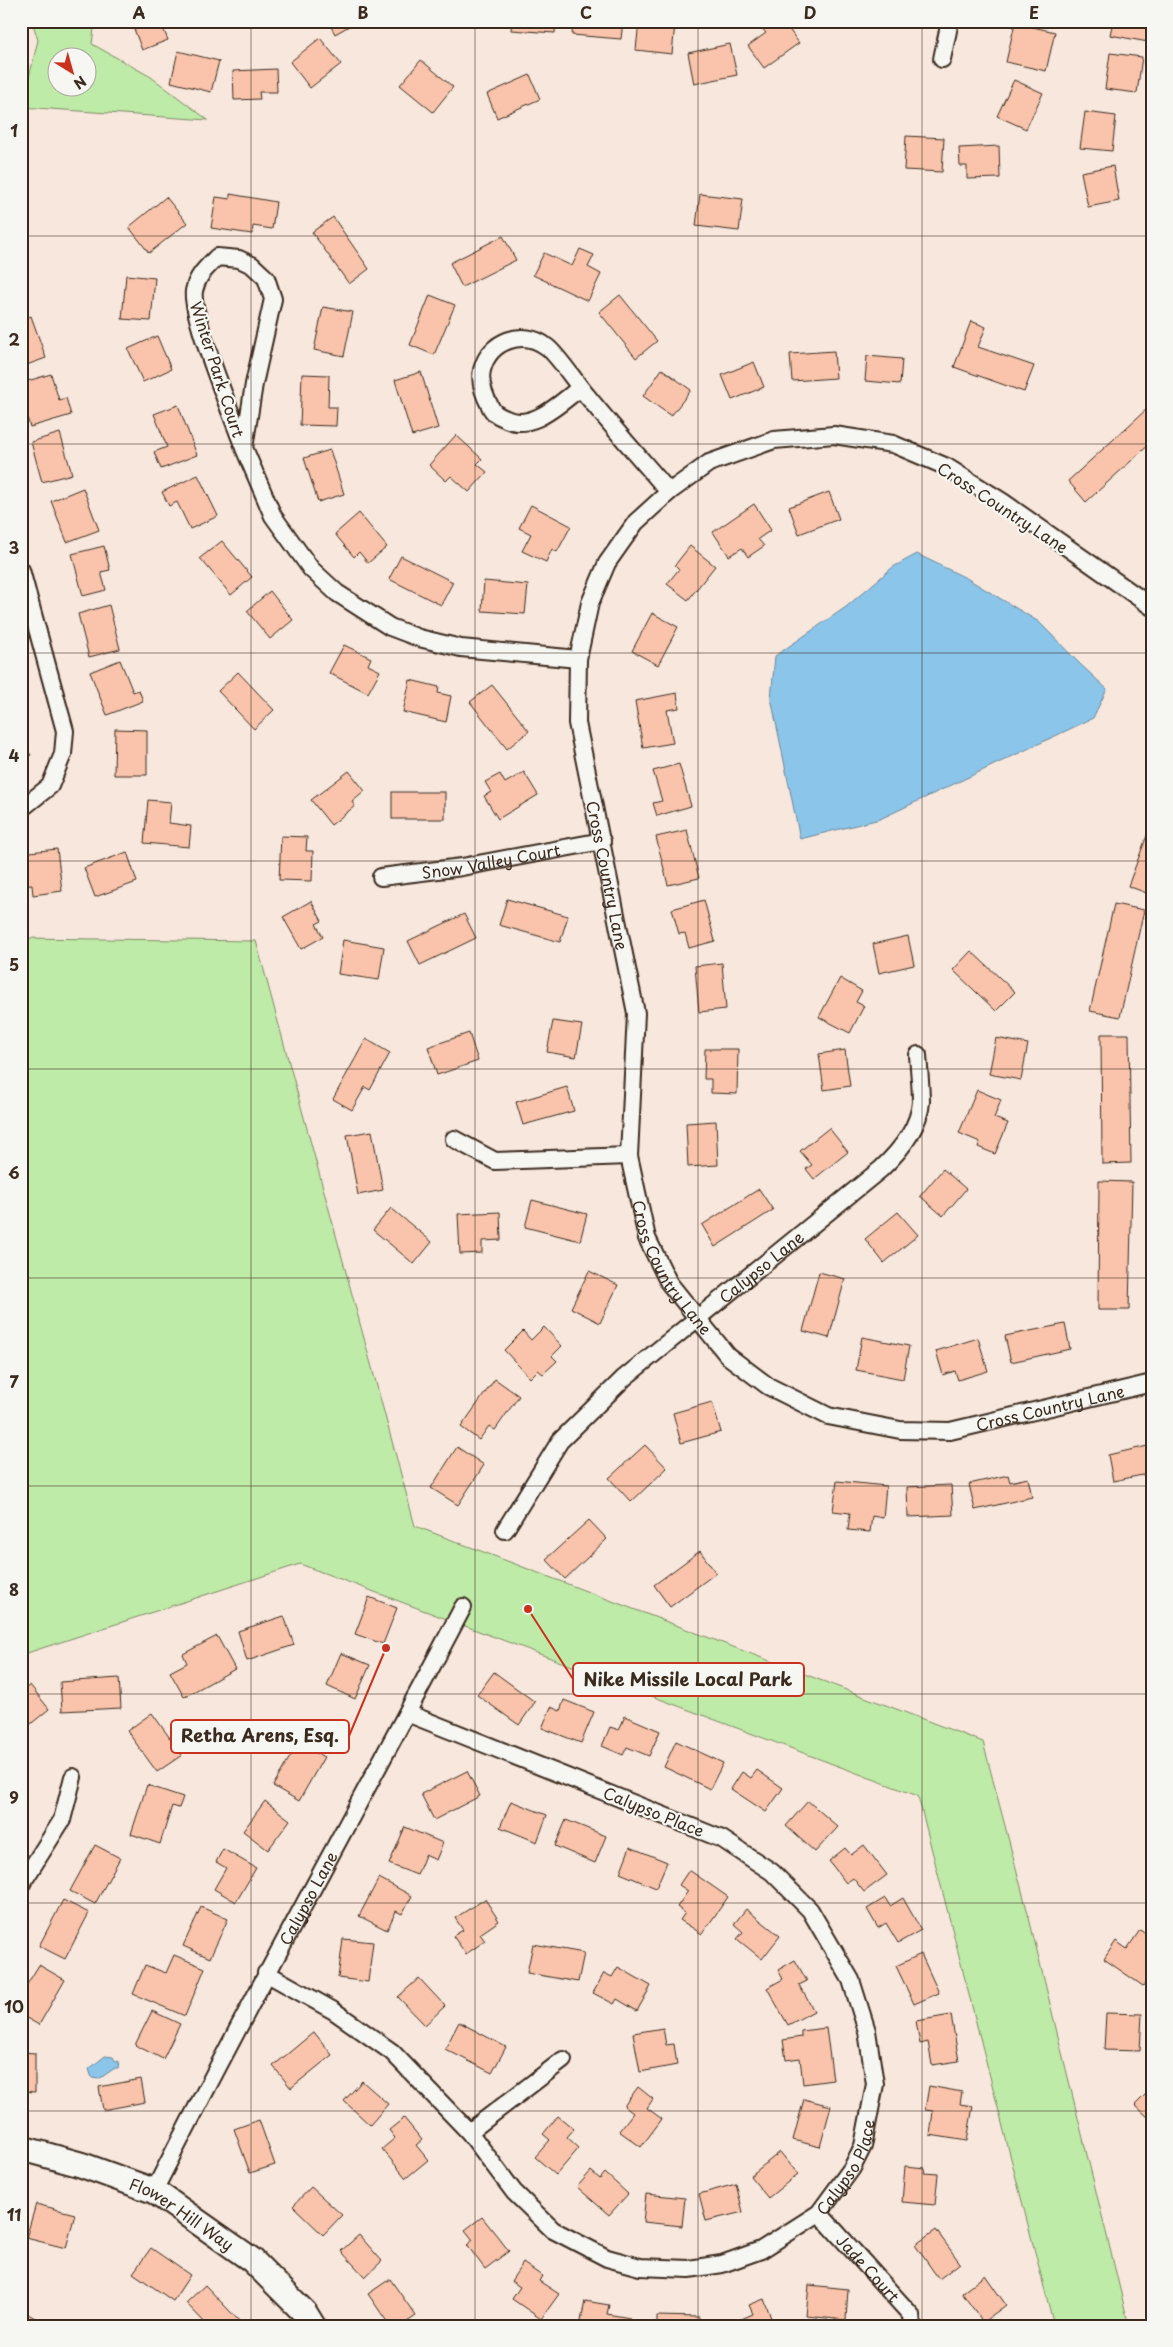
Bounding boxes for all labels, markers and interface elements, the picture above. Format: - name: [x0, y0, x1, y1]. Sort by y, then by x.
- text: A: [133, 0, 146, 24]
- text: B: [358, 0, 369, 24]
- text: C: [580, 0, 592, 24]
- text: D: [804, 0, 816, 24]
- text: E: [1029, 0, 1039, 24]
- north arrow: [48, 48, 98, 98]
- text: N: [69, 71, 91, 95]
- text: 1: [10, 118, 18, 142]
- street label: Winter Park Court: [185, 298, 251, 441]
- text: 2: [8, 327, 20, 351]
- street label: Cross Country Lane: [933, 456, 1073, 558]
- text: 3: [9, 535, 19, 559]
- text: 4: [9, 743, 20, 767]
- street label: Cross Country Lane: [581, 798, 635, 952]
- street label: Snow Valley Court: [420, 837, 562, 884]
- text: 5: [9, 952, 19, 976]
- text: 6: [8, 1160, 20, 1184]
- street label: Cross Country Lane: [627, 1198, 718, 1339]
- street label: Calypso Lane: [713, 1225, 809, 1308]
- text: 7: [9, 1369, 19, 1393]
- street label: Cross Country Lane: [973, 1378, 1126, 1436]
- text: 8: [9, 1577, 19, 1601]
- callout: Nike Missile Local Park: [573, 1663, 804, 1696]
- text: Nike Missile Local Park: [584, 1665, 792, 1692]
- callout: Retha Arens, Esq.: [171, 1720, 349, 1753]
- text: Retha Arens, Esq.: [181, 1721, 339, 1748]
- street label: Calypso Place: [600, 1780, 708, 1842]
- text: 9: [9, 1785, 19, 1809]
- street label: Calypso Lane: [273, 1847, 343, 1949]
- text: 10: [4, 1994, 24, 2018]
- street label: Calypso Place: [810, 2117, 880, 2220]
- street label: Flower Hill Way: [126, 2171, 239, 2256]
- text: 11: [7, 2202, 21, 2226]
- street label: Jade Court: [831, 2229, 906, 2308]

